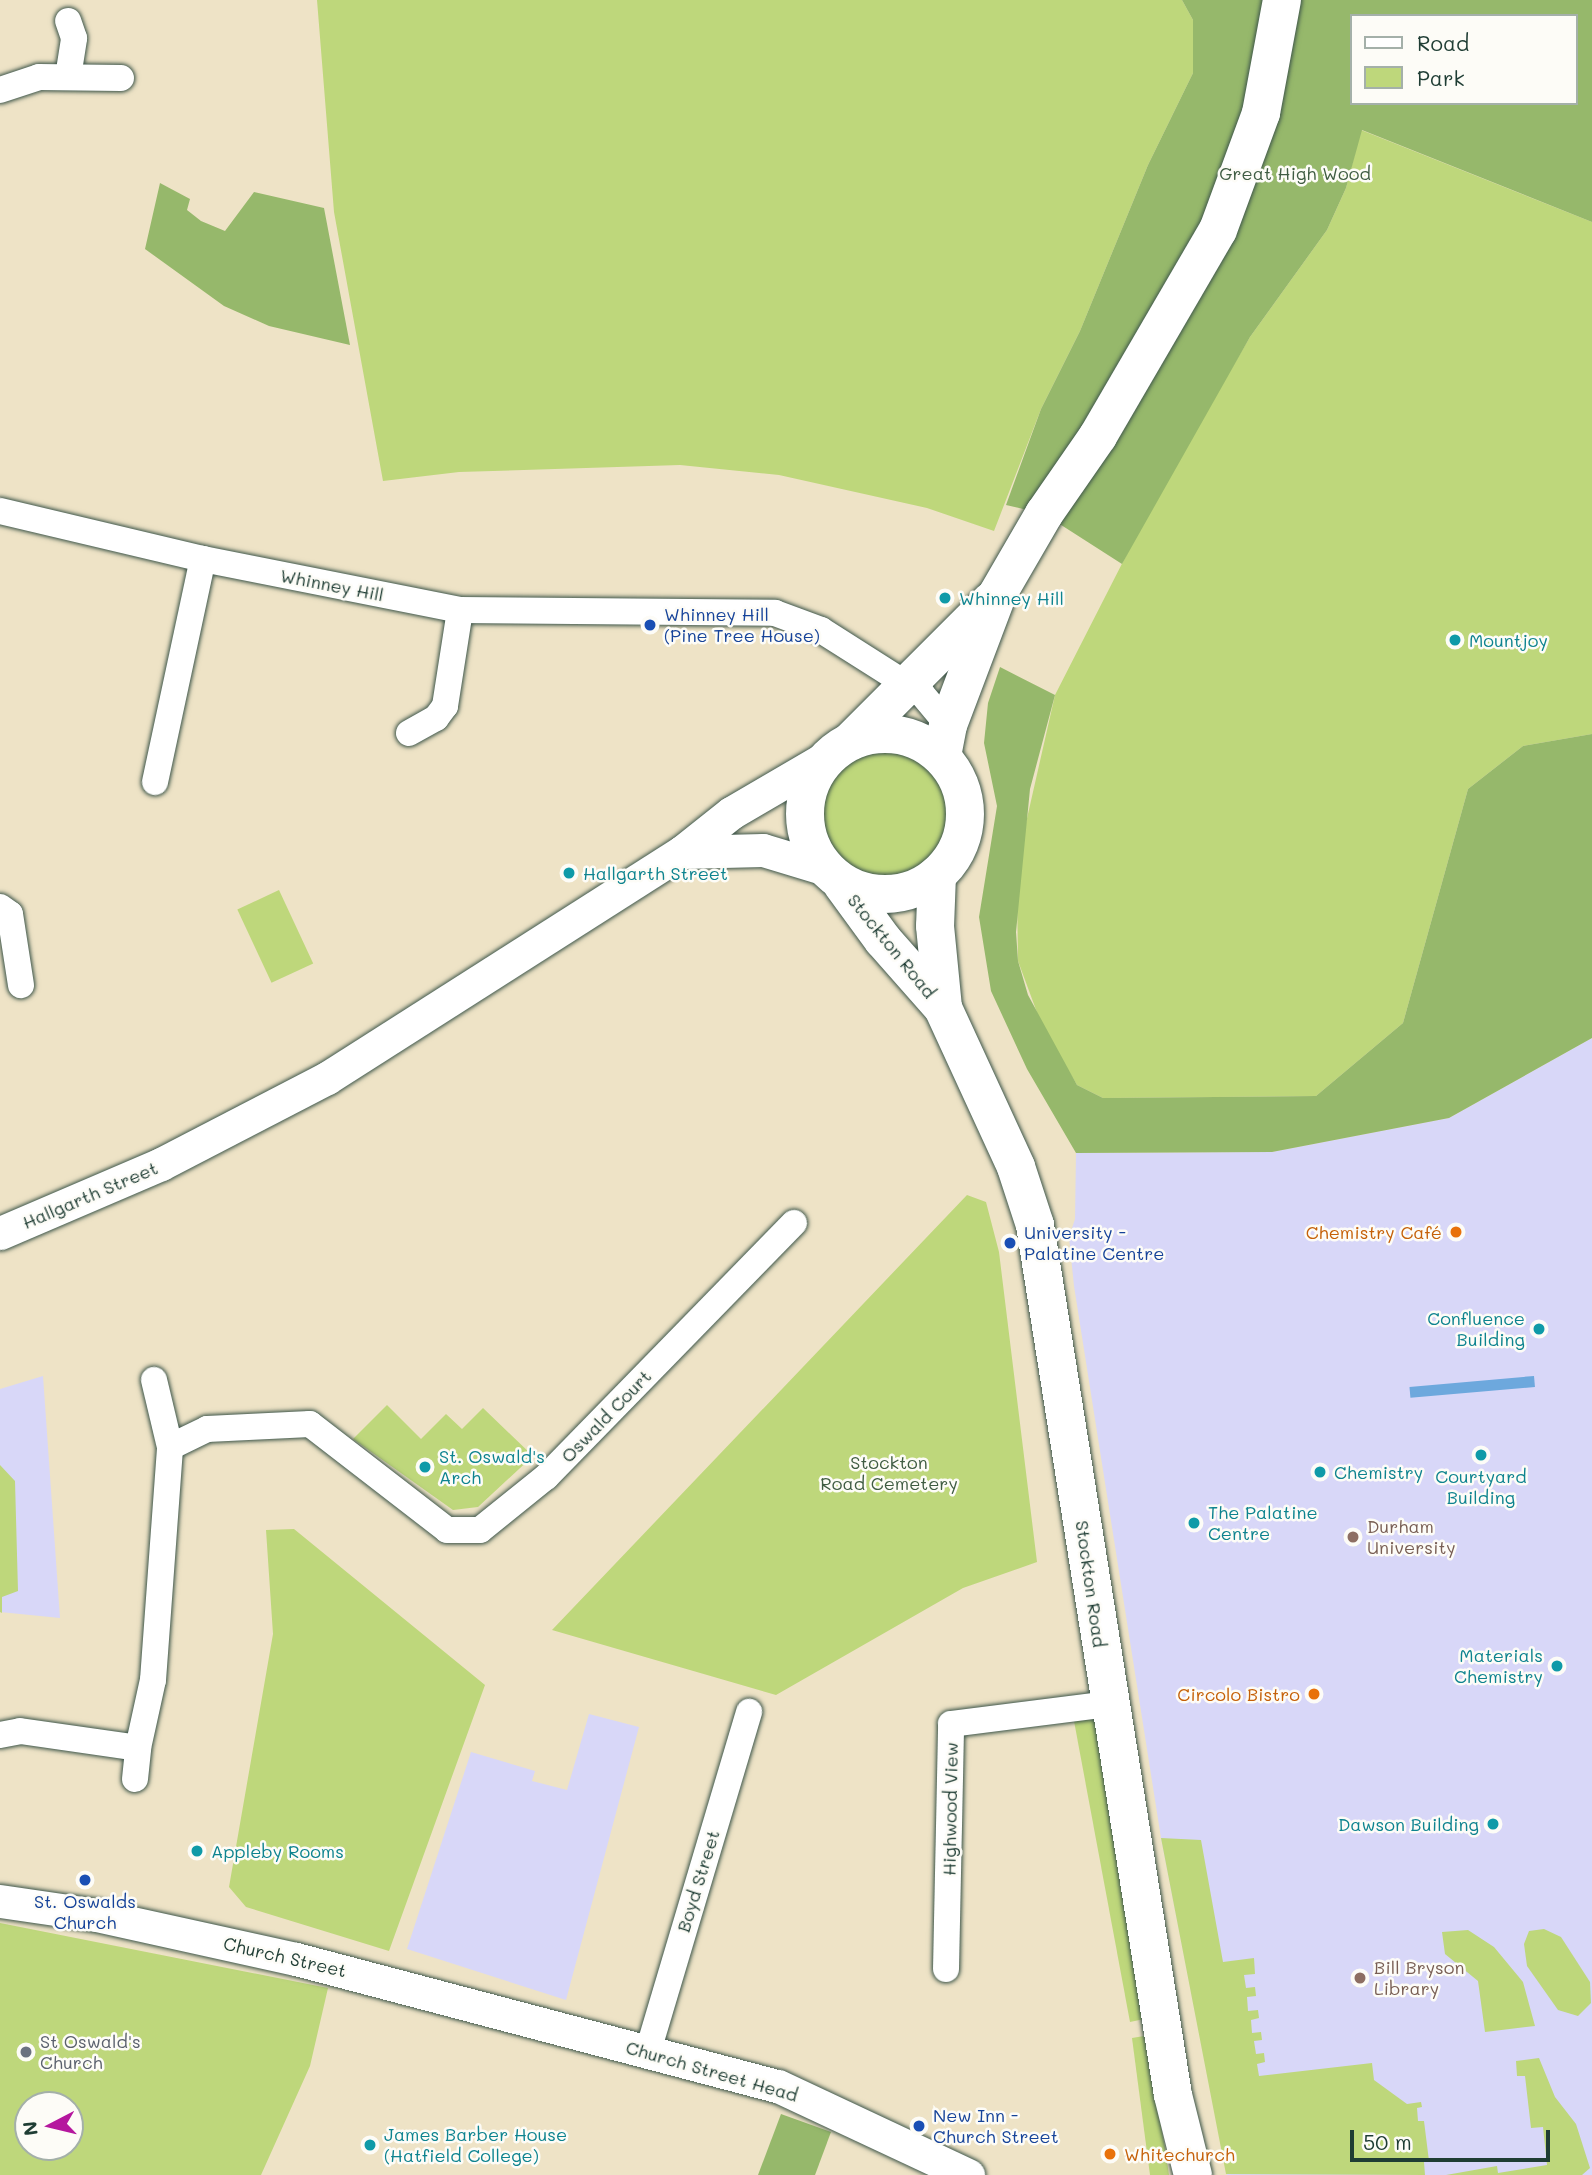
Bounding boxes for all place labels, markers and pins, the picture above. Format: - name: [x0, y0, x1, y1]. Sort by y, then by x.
- place label: Whinney Hill: [959, 587, 1064, 609]
- marker: Whinney Hill: [937, 590, 953, 606]
- place label: Whinney Hill (Pine Tree House): [664, 604, 820, 646]
- marker: Whinney Hill (Pine Tree House): [642, 617, 658, 633]
- place label: Mountjoy: [1469, 629, 1548, 651]
- marker: Mountjoy: [1447, 632, 1463, 648]
- place label: Hallgarth Street: [583, 862, 728, 884]
- marker: Hallgarth Street: [561, 865, 577, 881]
- place label: Chemistry Café: [1306, 1221, 1442, 1243]
- place label: University - Palatine Centre: [1024, 1222, 1164, 1264]
- marker: Chemistry Café: [1448, 1224, 1464, 1240]
- marker: University - Palatine Centre: [1002, 1235, 1018, 1251]
- place label: Confluence Building: [1427, 1308, 1525, 1350]
- marker: Confluence Building: [1531, 1321, 1547, 1337]
- place label: St. Oswald's Arch: [439, 1446, 545, 1488]
- marker: Courtyard Building: [1473, 1447, 1489, 1463]
- marker: St. Oswald's Arch: [417, 1459, 433, 1475]
- place label: Chemistry: [1334, 1461, 1423, 1483]
- marker: Chemistry: [1312, 1464, 1328, 1480]
- place label: Courtyard Building: [1435, 1466, 1527, 1508]
- place label: The Palatine Centre: [1208, 1502, 1318, 1544]
- marker: The Palatine Centre: [1186, 1515, 1202, 1531]
- place label: Durham University: [1367, 1516, 1456, 1558]
- marker: Durham University: [1345, 1529, 1361, 1545]
- place label: Materials Chemistry: [1454, 1645, 1543, 1688]
- marker: Materials Chemistry: [1549, 1658, 1565, 1674]
- place label: Circolo Bistro: [1177, 1683, 1300, 1705]
- marker: Circolo Bistro: [1306, 1686, 1322, 1702]
- place label: Dawson Building: [1338, 1813, 1479, 1835]
- marker: Dawson Building: [1485, 1816, 1501, 1832]
- place label: Appleby Rooms: [211, 1840, 344, 1862]
- marker: Appleby Rooms: [189, 1843, 205, 1859]
- marker: St. Oswalds Church: [77, 1872, 93, 1888]
- place label: St. Oswalds Church: [34, 1891, 136, 1934]
- place label: Bill Bryson Library: [1374, 1957, 1464, 2000]
- marker: Bill Bryson Library: [1352, 1970, 1368, 1986]
- place label: St Oswald's Church: [40, 2031, 141, 2074]
- marker: St Oswald's Church: [18, 2044, 34, 2060]
- place label: New Inn - Church Street: [933, 2105, 1059, 2148]
- marker: New Inn - Church Street: [911, 2118, 927, 2134]
- place label: James Barber House (Hatfield College): [384, 2124, 567, 2166]
- marker: James Barber House (Hatfield College): [362, 2137, 378, 2153]
- place label: Whitechurch: [1124, 2143, 1235, 2165]
- marker: Whitechurch: [1102, 2146, 1118, 2162]

